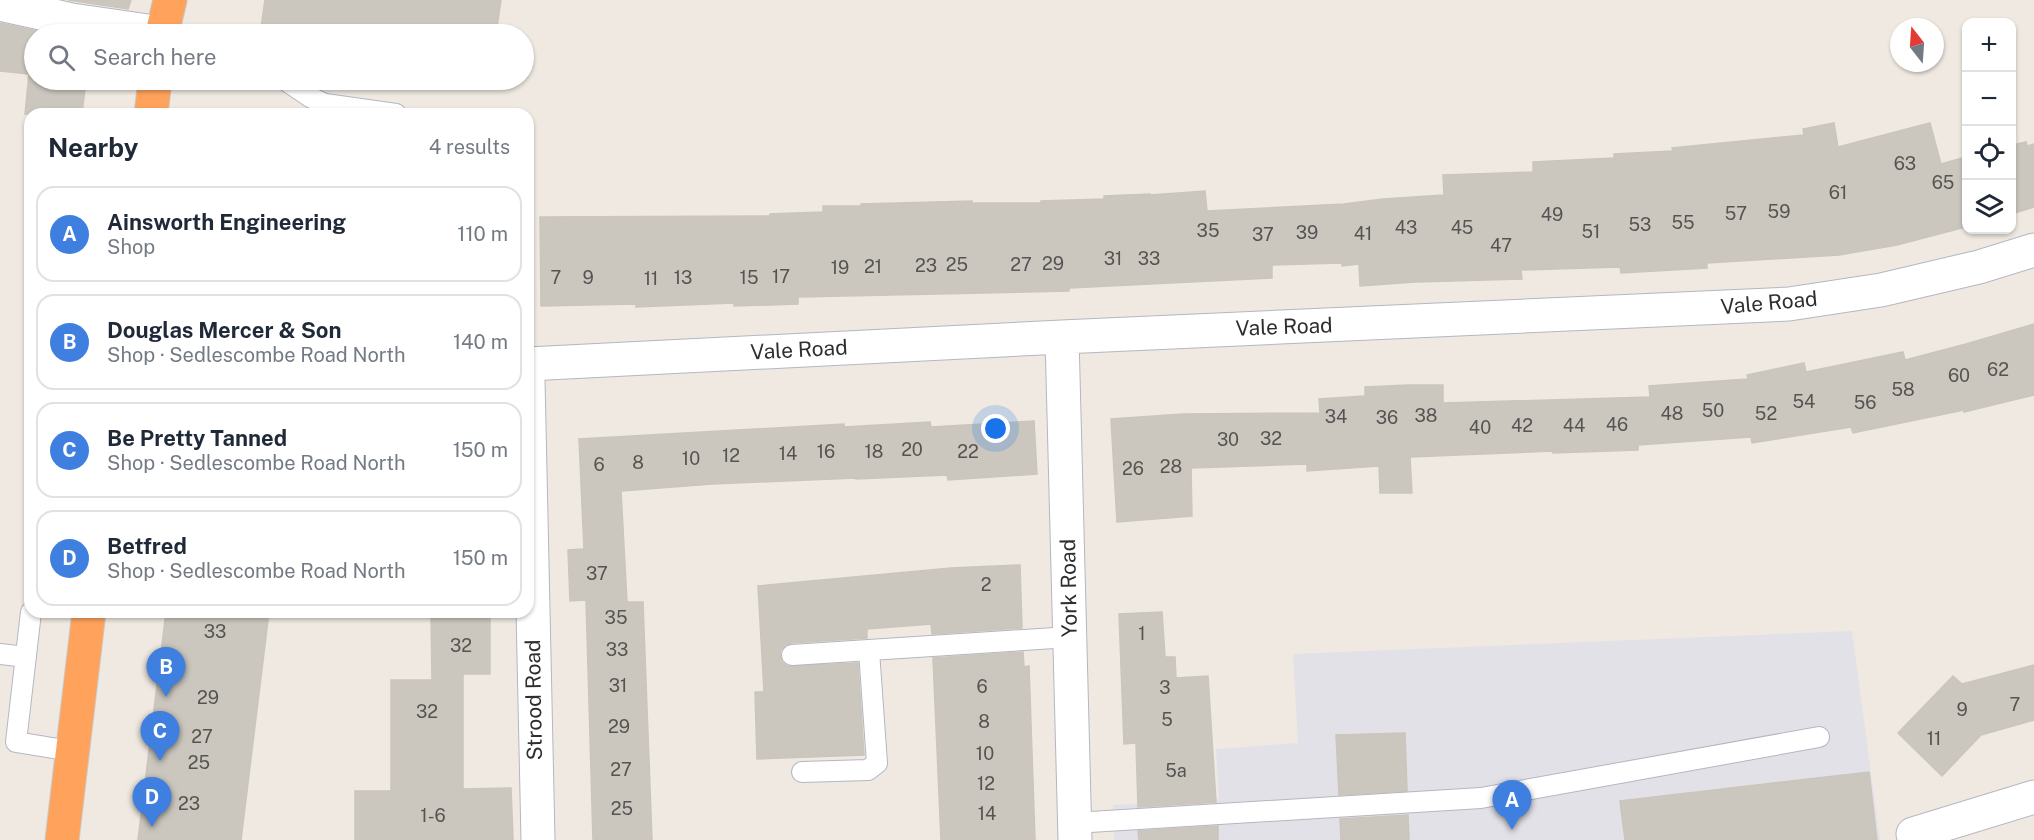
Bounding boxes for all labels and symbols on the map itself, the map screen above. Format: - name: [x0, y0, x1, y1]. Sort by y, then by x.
- north arrow: [1890, 18, 1944, 72]
- house number: 63: [1894, 153, 1916, 174]
- house number: 65: [1932, 172, 1954, 193]
- house number: 61: [1829, 182, 1847, 203]
- house number: 59: [1768, 201, 1790, 222]
- house number: 57: [1725, 203, 1747, 224]
- house number: 49: [1541, 204, 1563, 225]
- house number: 55: [1671, 212, 1695, 233]
- house number: 53: [1629, 214, 1651, 235]
- house number: 43: [1395, 217, 1417, 238]
- house number: 45: [1451, 217, 1473, 238]
- house number: 35: [1197, 220, 1219, 241]
- house number: 51: [1582, 221, 1600, 242]
- house number: 39: [1296, 222, 1318, 243]
- house number: 41: [1354, 223, 1372, 244]
- house number: 37: [1252, 224, 1274, 245]
- house number: 47: [1490, 235, 1512, 256]
- house number: 31: [1104, 248, 1122, 269]
- house number: 33: [1138, 248, 1160, 269]
- house number: 29: [1042, 253, 1064, 274]
- house number: 25: [946, 254, 968, 275]
- house number: 27: [1010, 254, 1032, 275]
- house number: 23: [915, 255, 937, 276]
- house number: 21: [864, 256, 882, 277]
- house number: 19: [831, 257, 849, 278]
- house number: 17: [772, 266, 790, 287]
- house number: 7: [551, 267, 561, 288]
- house number: 9: [582, 267, 594, 288]
- house number: 13: [674, 267, 692, 288]
- house number: 15: [740, 267, 758, 288]
- house number: 11: [644, 268, 658, 289]
- street label: Vale Road: [1719, 286, 1818, 319]
- street label: Vale Road: [1235, 312, 1333, 341]
- street label: Vale Road: [750, 334, 848, 365]
- house number: 62: [1987, 359, 2009, 380]
- house number: 60: [1948, 365, 1970, 386]
- house number: 58: [1891, 379, 1915, 400]
- house number: 54: [1793, 391, 1815, 412]
- house number: 56: [1854, 392, 1876, 413]
- house number: 50: [1702, 400, 1724, 421]
- house number: 48: [1661, 403, 1683, 424]
- house number: 52: [1755, 403, 1777, 424]
- house number: 38: [1415, 405, 1437, 426]
- house number: 34: [1325, 406, 1347, 427]
- house number: 36: [1376, 407, 1398, 428]
- your location: [981, 414, 1010, 443]
- house number: 46: [1606, 414, 1628, 435]
- house number: 42: [1511, 415, 1533, 436]
- house number: 44: [1563, 415, 1585, 436]
- house number: 40: [1469, 417, 1491, 438]
- house number: 32: [1260, 428, 1282, 449]
- house number: 30: [1217, 429, 1239, 450]
- house number: 20: [901, 439, 923, 460]
- house number: 16: [817, 441, 835, 462]
- house number: 18: [865, 441, 883, 462]
- house number: 22: [957, 441, 979, 462]
- house number: 14: [779, 443, 797, 464]
- house number: 12: [722, 445, 740, 466]
- house number: 10: [682, 448, 700, 469]
- house number: 8: [632, 452, 644, 473]
- house number: 6: [593, 454, 605, 475]
- house number: 28: [1160, 456, 1182, 477]
- house number: 26: [1122, 458, 1144, 479]
- street label: York Road: [1055, 539, 1082, 637]
- house number: 37: [586, 563, 608, 584]
- house number: 2: [981, 574, 991, 595]
- house number: 35: [605, 607, 627, 628]
- house number: 33: [204, 621, 226, 642]
- house number: 1: [1138, 623, 1146, 644]
- house number: 32: [450, 635, 472, 656]
- street label: Strood Road: [520, 639, 547, 761]
- house number: 33: [606, 639, 628, 660]
- pin: B: [146, 648, 186, 697]
- house number: 31: [609, 675, 627, 696]
- house number: 6: [976, 676, 988, 697]
- house number: 3: [1159, 677, 1171, 698]
- house number: 29: [197, 687, 219, 708]
- house number: 7: [2010, 694, 2020, 715]
- house number: 9: [1956, 699, 1968, 720]
- house number: 32: [416, 701, 438, 722]
- house number: 5: [1161, 709, 1173, 730]
- house number: 8: [978, 711, 990, 732]
- pin: C: [140, 712, 180, 761]
- house number: 29: [608, 716, 630, 737]
- house number: 27: [191, 726, 213, 747]
- house number: 11: [1927, 728, 1941, 749]
- house number: 10: [976, 743, 994, 764]
- house number: 25: [188, 752, 210, 773]
- house number: 27: [610, 759, 632, 780]
- house number: 5a: [1165, 760, 1187, 781]
- house number: 12: [977, 773, 995, 794]
- pin: D: [132, 778, 172, 827]
- pin: A: [1492, 780, 1532, 830]
- house number: 23: [178, 793, 200, 814]
- house number: 25: [611, 798, 633, 819]
- house number: 14: [978, 803, 996, 824]
- house number: 1-6: [420, 805, 446, 826]

